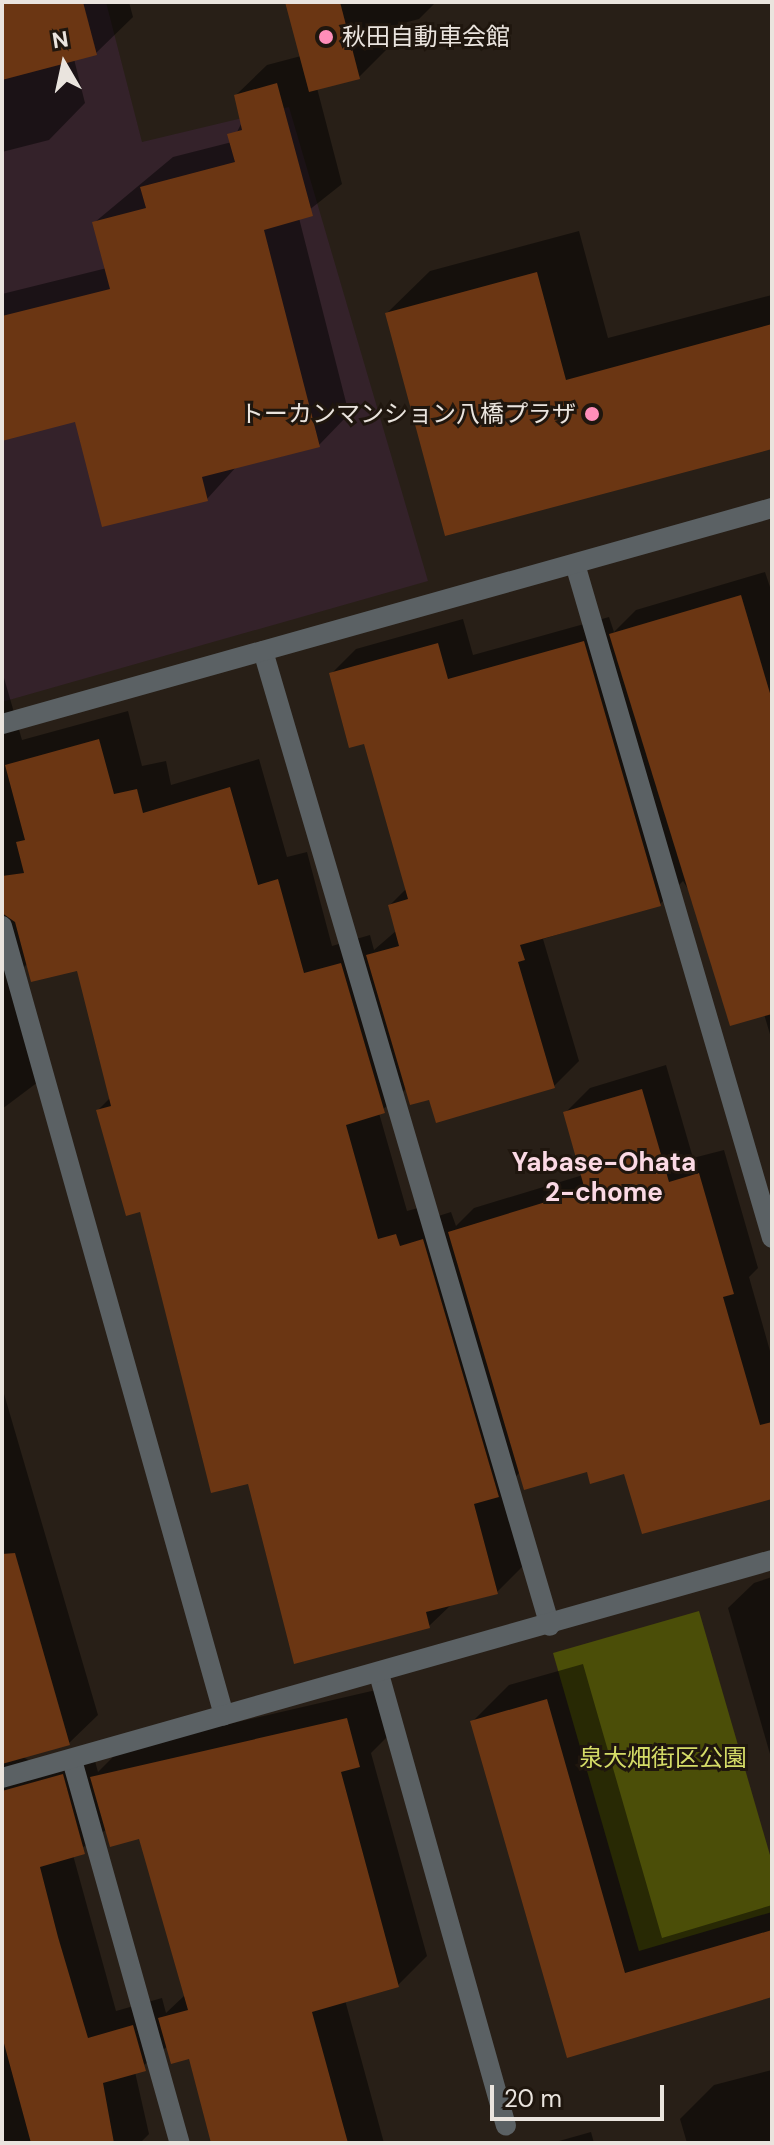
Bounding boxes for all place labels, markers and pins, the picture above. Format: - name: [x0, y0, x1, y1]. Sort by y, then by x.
- place label: 秋田自動車会館: [342, 23, 510, 51]
- marker: 秋田自動車会館: [317, 28, 335, 46]
- place label: トーカンマンション八橋プラザ: [240, 400, 576, 428]
- marker: トーカンマンション八橋プラザ: [583, 405, 601, 423]

